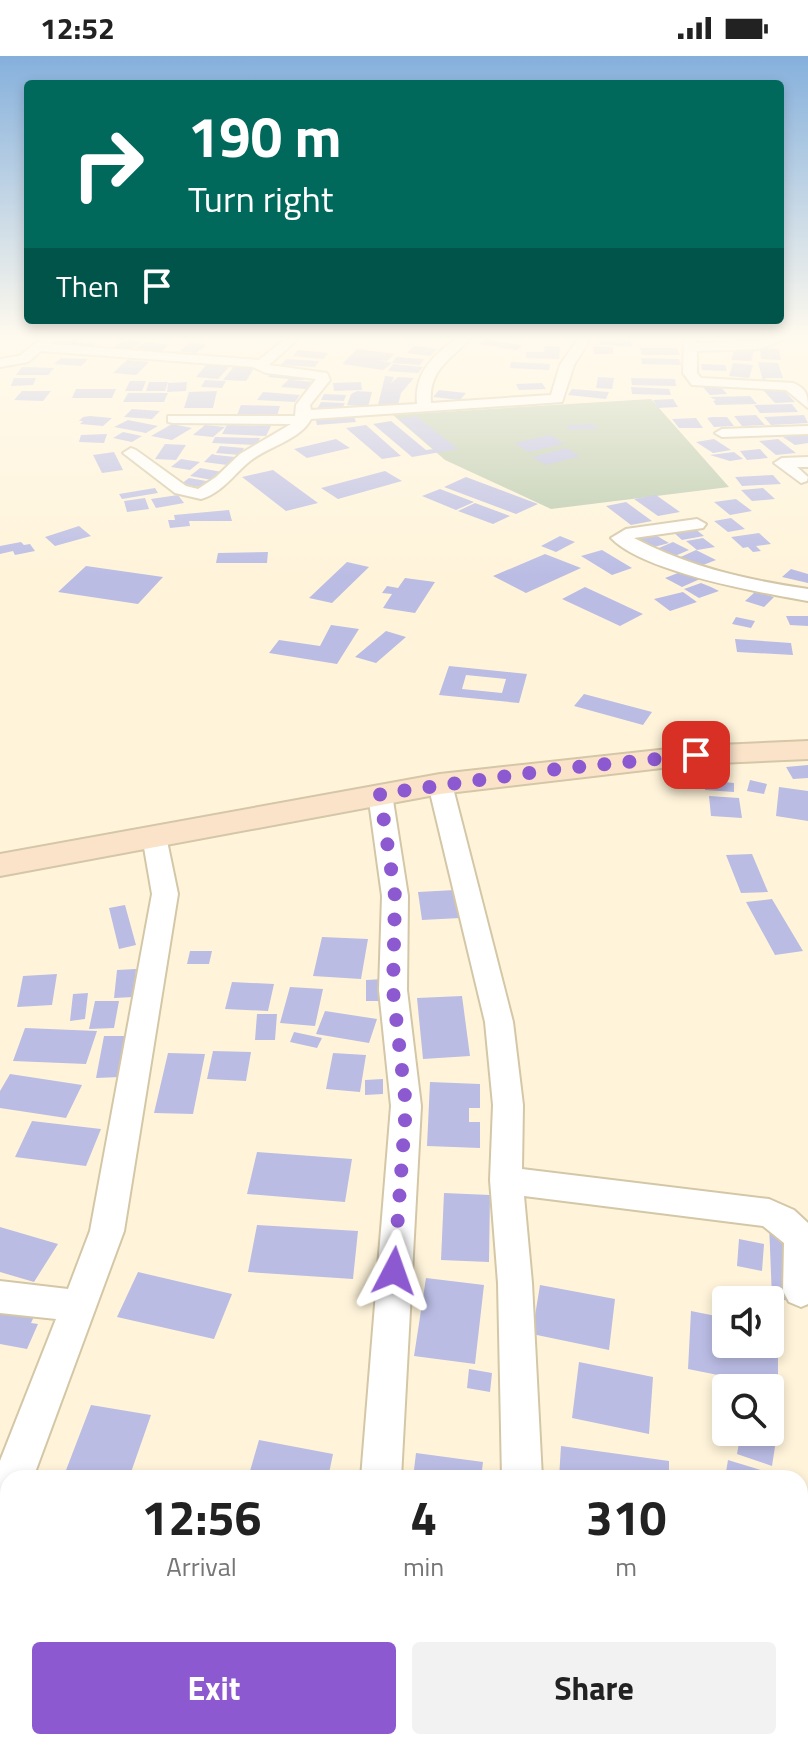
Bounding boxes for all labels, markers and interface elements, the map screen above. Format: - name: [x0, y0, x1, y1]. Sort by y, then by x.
- text: 12:52: [40, 5, 115, 51]
- text: 190 m: [188, 94, 341, 179]
- icon: right: [56, 112, 160, 216]
- text: Turn right: [188, 171, 333, 226]
- text: Then: [56, 263, 119, 309]
- icon: arrive: [135, 264, 179, 308]
- pin: [662, 721, 730, 789]
- icon: arrive: [674, 733, 718, 777]
- position arrow: [352, 1229, 436, 1313]
- map controls: [712, 1286, 784, 1446]
- button: sound: [712, 1286, 784, 1358]
- button: search: [712, 1374, 784, 1446]
- text: 12:56: [142, 1481, 261, 1554]
- text: 4: [410, 1481, 437, 1554]
- text: 310: [586, 1481, 666, 1554]
- text: Arrival: [166, 1547, 237, 1586]
- text: min: [403, 1547, 444, 1586]
- text: m: [615, 1547, 637, 1586]
- button: Exit: [32, 1642, 396, 1734]
- button: Share: [412, 1642, 776, 1734]

